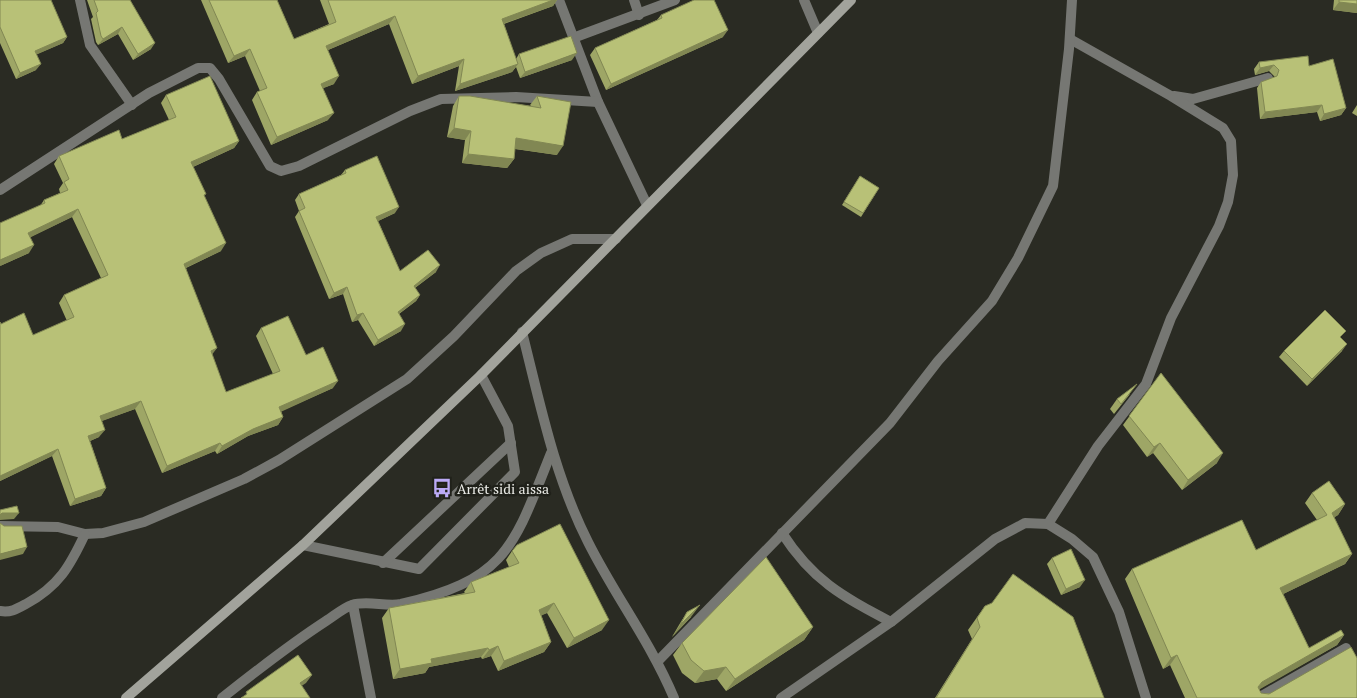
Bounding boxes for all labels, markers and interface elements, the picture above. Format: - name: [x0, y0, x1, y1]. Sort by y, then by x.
- bus stop icon: Arrêt sidi aissa: [431, 477, 453, 499]
- place label: Arrêt sidi aissa: [457, 479, 549, 498]

